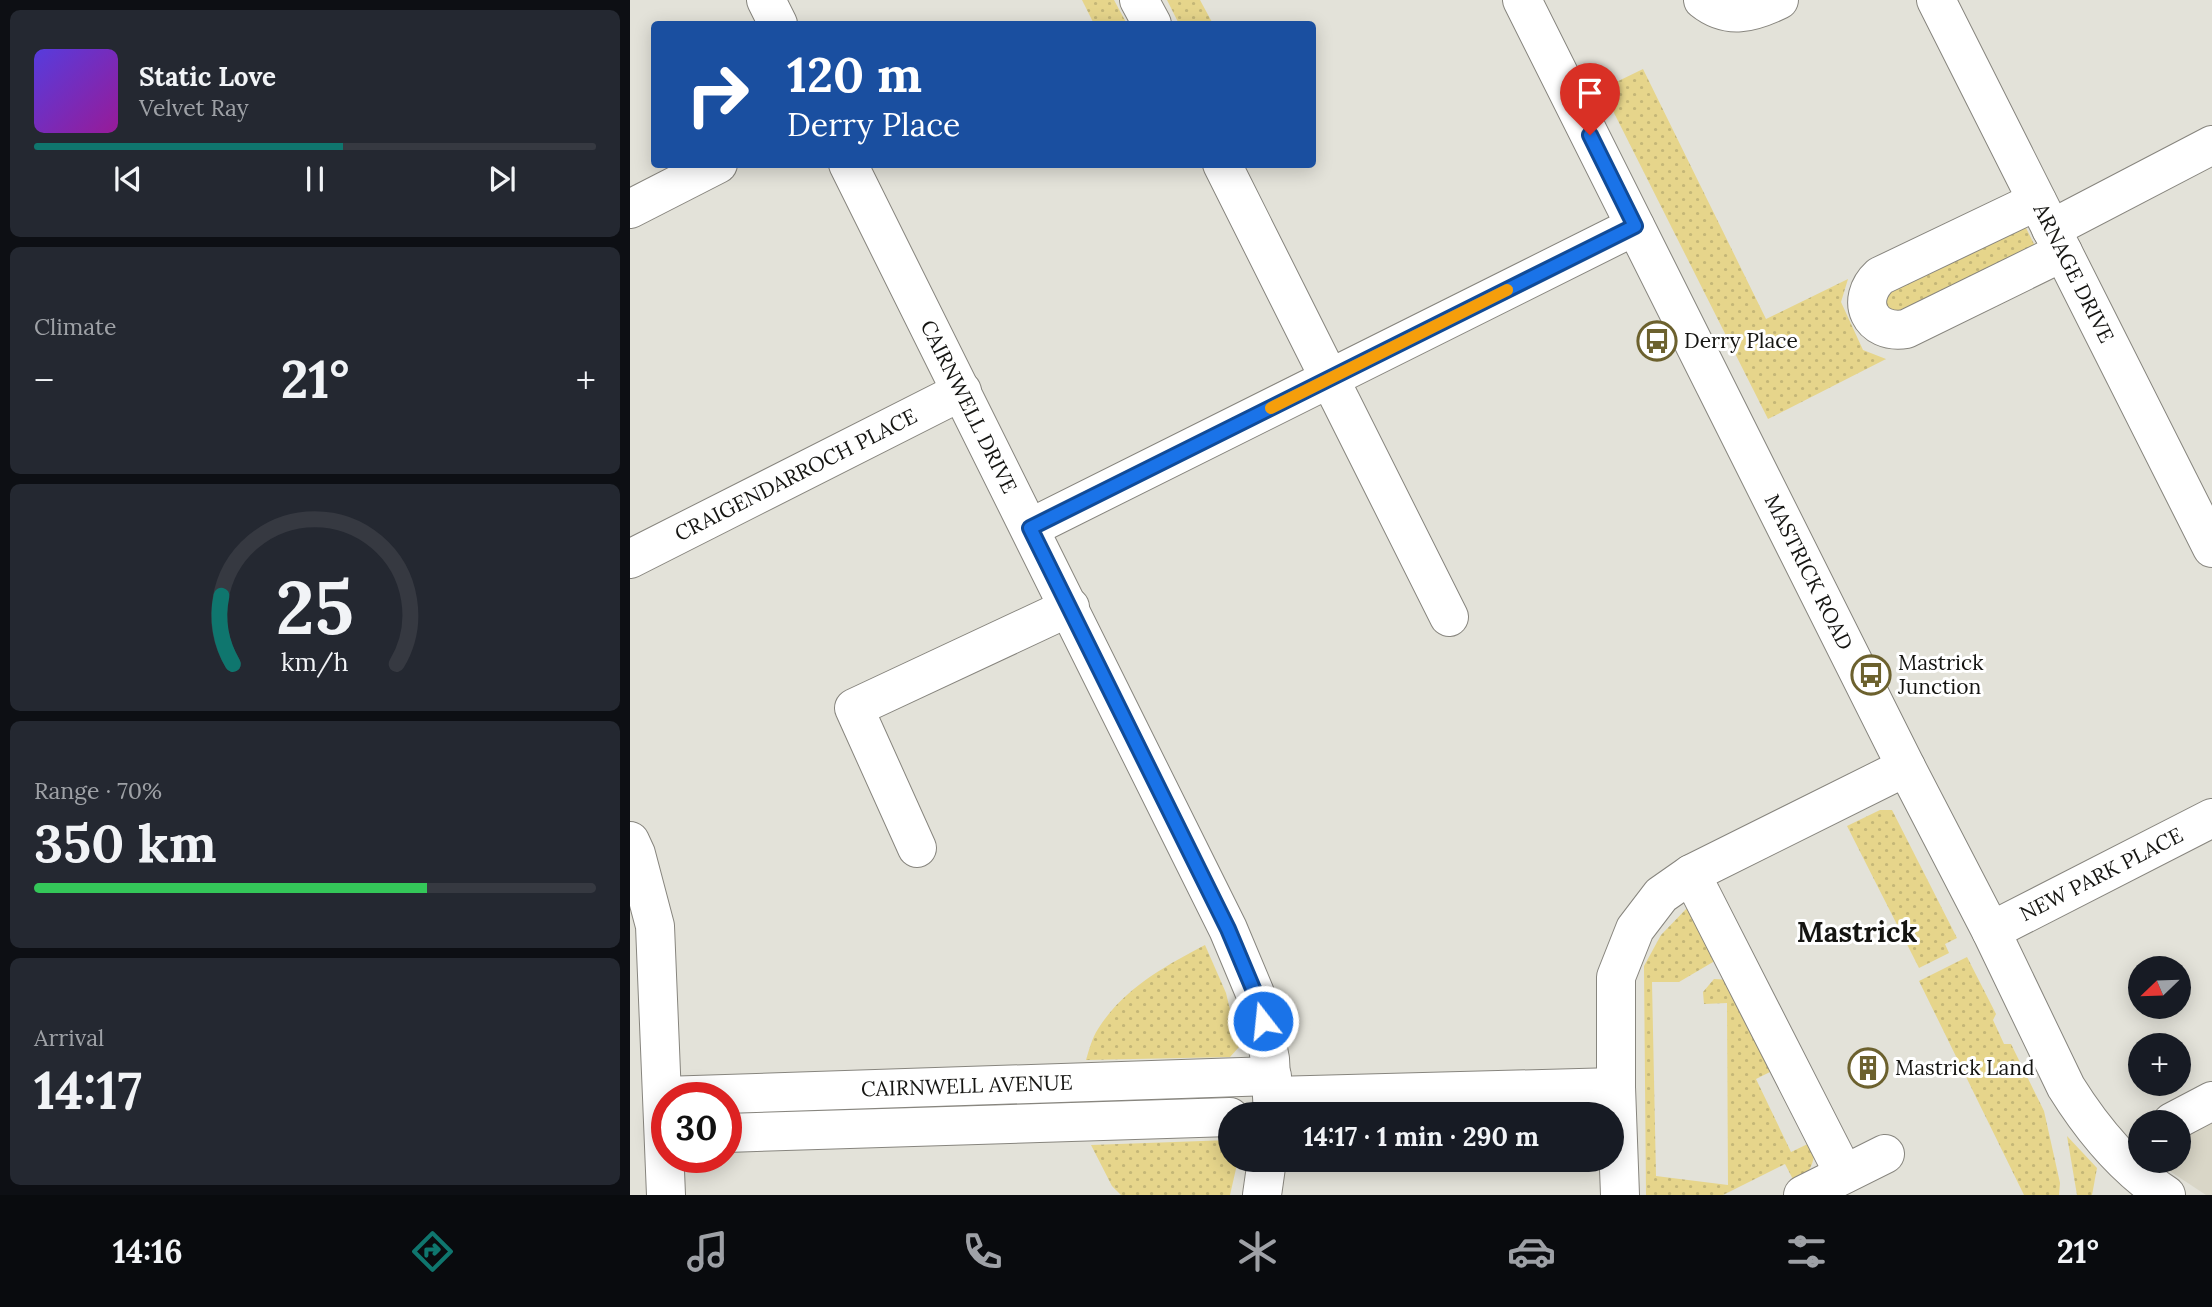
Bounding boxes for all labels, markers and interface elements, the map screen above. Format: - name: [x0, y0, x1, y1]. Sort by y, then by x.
- text: 120 m: [787, 43, 922, 105]
- icon: right: [672, 49, 763, 140]
- text: Static Love: [139, 60, 276, 93]
- pin: [1560, 63, 1620, 135]
- icon: arrive: [1571, 74, 1609, 112]
- text: Velvet Ray: [139, 93, 249, 122]
- text: Derry Place: [787, 104, 960, 145]
- icon: previous: [109, 160, 147, 198]
- icon: pause: [296, 160, 334, 198]
- icon: next: [483, 160, 521, 198]
- street label: ARNAGE DRIVE: [2027, 198, 2120, 347]
- text: Climate: [34, 312, 116, 341]
- street label: CAIRNWELL DRIVE: [915, 315, 1023, 498]
- bus stop icon: Derry Place: [1636, 320, 1678, 362]
- place label: Derry Place: [1684, 327, 1798, 354]
- text: 21°: [281, 346, 349, 412]
- text: −: [34, 356, 54, 404]
- text: +: [576, 356, 596, 404]
- street label: CRAIGENDARROCH PLACE: [670, 402, 921, 547]
- street label: MASTRICK ROAD: [1759, 490, 1859, 654]
- text: 25: [276, 561, 354, 654]
- text: km/h: [281, 645, 349, 677]
- place label: Mastrick Junction: [1897, 649, 1984, 700]
- bus stop icon: Mastrick Junction: [1850, 654, 1892, 696]
- text: Range · 70%: [34, 776, 162, 805]
- text: 350 km: [34, 810, 217, 876]
- street label: NEW PARK PLACE: [2015, 821, 2187, 927]
- district label: Mastrick: [1797, 914, 1918, 950]
- north arrow: [2128, 956, 2191, 1018]
- map controls: [2128, 956, 2191, 1173]
- position arrow: [1226, 984, 1300, 1058]
- text: Arrival: [34, 1023, 104, 1052]
- button: +: [2128, 1033, 2191, 1096]
- building icon: Mastrick Land: [1847, 1047, 1889, 1089]
- place label: Mastrick Land: [1895, 1054, 2035, 1081]
- text: 14:17: [34, 1057, 142, 1123]
- street label: CAIRNWELL AVENUE: [861, 1069, 1073, 1102]
- speed limit sign: 30: [651, 1082, 742, 1173]
- button: −: [2128, 1110, 2191, 1173]
- text: 14:17 · 1 min · 290 m: [1303, 1120, 1539, 1153]
- icon: directions: [408, 1227, 457, 1276]
- icon: music: [683, 1227, 732, 1276]
- icon: phone: [958, 1227, 1007, 1276]
- icon: climate: [1233, 1227, 1282, 1276]
- icon: car: [1507, 1227, 1556, 1276]
- icon: filters: [1782, 1227, 1831, 1276]
- text: 14:16: [113, 1231, 183, 1272]
- text: 21°: [2057, 1231, 2099, 1272]

